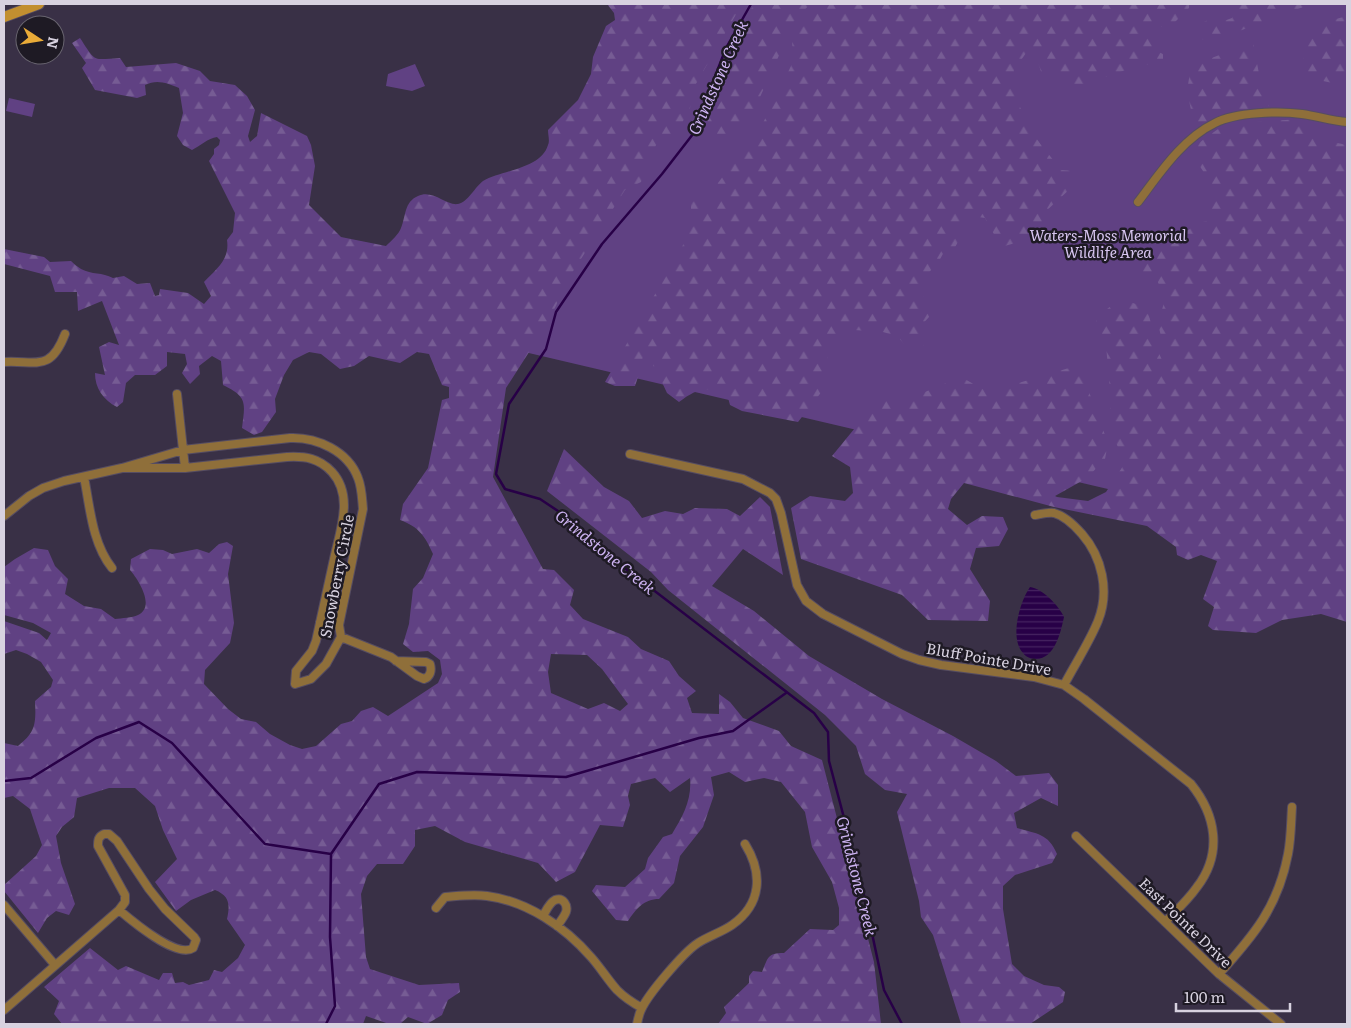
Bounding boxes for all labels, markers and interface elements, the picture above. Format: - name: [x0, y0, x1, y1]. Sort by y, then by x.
- north arrow: [15, 15, 65, 65]
- water label: Grindstone Creek: [681, 16, 753, 138]
- text: N: [43, 35, 65, 51]
- park label: Waters-Moss Memorial Wildlife Area: [1029, 223, 1187, 263]
- water label: Grindstone Creek: [551, 503, 662, 599]
- street label: Snowberry Circle: [313, 512, 359, 640]
- street label: Bluff Pointe Drive: [925, 636, 1053, 680]
- water label: Grindstone Creek: [831, 813, 885, 939]
- street label: East Pointe Drive: [1134, 871, 1238, 973]
- scale bar: [1176, 980, 1290, 1012]
- text: 100 m: [1184, 985, 1225, 1008]

